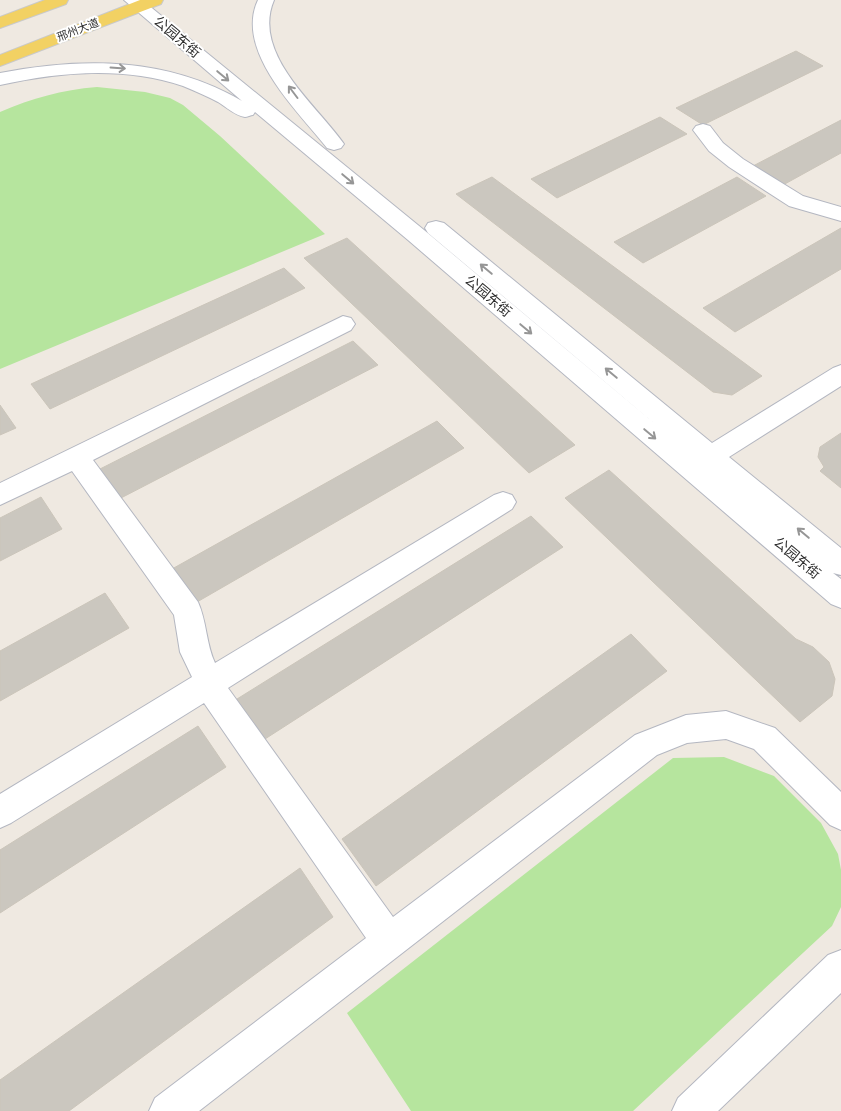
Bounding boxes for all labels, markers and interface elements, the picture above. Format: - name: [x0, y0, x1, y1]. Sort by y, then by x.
- street label: 公园东街: [150, 12, 204, 62]
- street label: 邢州大道: [55, 16, 101, 44]
- one-way arrow: [109, 63, 125, 73]
- one-way arrow: [216, 70, 229, 81]
- one-way arrow: [288, 86, 299, 99]
- one-way arrow: [342, 174, 355, 185]
- one-way arrow: [480, 264, 493, 275]
- street label: 公园东街: [461, 271, 515, 321]
- one-way arrow: [520, 323, 533, 335]
- one-way arrow: [605, 368, 618, 379]
- one-way arrow: [644, 428, 657, 440]
- one-way arrow: [797, 527, 810, 538]
- street label: 公园东街: [770, 533, 824, 583]

